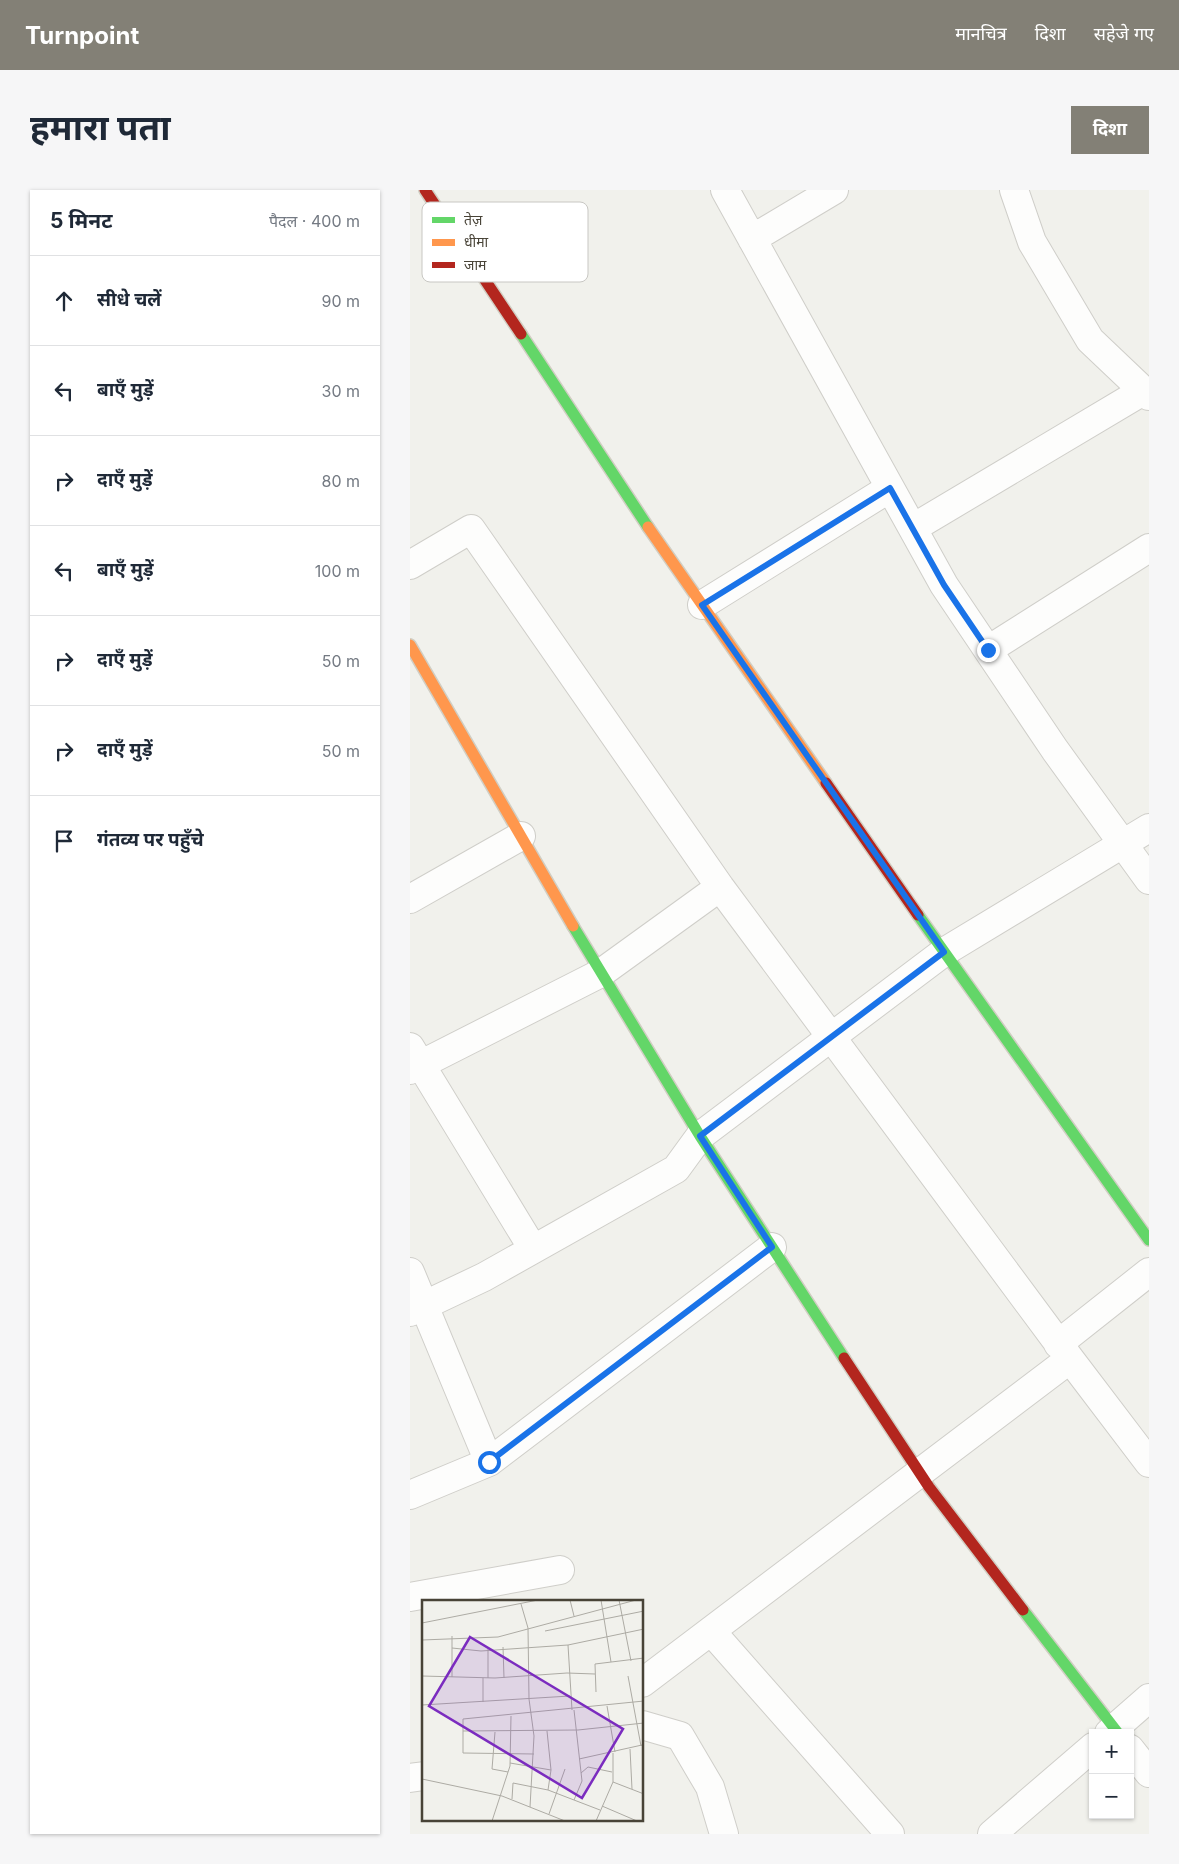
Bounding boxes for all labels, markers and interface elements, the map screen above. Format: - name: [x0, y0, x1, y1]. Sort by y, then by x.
- text: Turnpoint: [25, 21, 139, 50]
- text: मानचित्र: [955, 23, 1007, 44]
- text: दिशा: [1035, 23, 1066, 44]
- text: सहेजे गए: [1094, 23, 1154, 44]
- text: हमारा पता: [30, 106, 170, 148]
- button: दिशा: [1071, 106, 1149, 154]
- legend: [422, 202, 588, 282]
- text: 5 मिनट: [50, 208, 112, 233]
- text: पैदल · 400 m: [269, 211, 360, 231]
- text: तेज़: [464, 211, 483, 228]
- text: धीमा: [464, 233, 489, 250]
- text: जाम: [464, 256, 487, 273]
- icon: ahead: [50, 287, 78, 315]
- text: सीधे चलें: [97, 288, 161, 311]
- text: 90 m: [321, 291, 360, 311]
- icon: left: [50, 377, 78, 405]
- text: बाएँ मुड़ें: [97, 378, 154, 401]
- text: 30 m: [322, 381, 360, 401]
- icon: right: [50, 467, 78, 495]
- text: दाएँ मुड़ें: [97, 468, 153, 491]
- text: 80 m: [321, 471, 360, 491]
- icon: left: [50, 557, 78, 585]
- text: बाएँ मुड़ें: [97, 558, 154, 581]
- text: 100 m: [315, 561, 360, 581]
- route end: [977, 639, 1000, 662]
- icon: right: [50, 647, 78, 675]
- text: दाएँ मुड़ें: [97, 648, 153, 671]
- text: 50 m: [322, 651, 360, 671]
- icon: right: [50, 737, 78, 765]
- text: दाएँ मुड़ें: [97, 738, 153, 761]
- text: 50 m: [322, 741, 360, 761]
- icon: arrive: [50, 827, 78, 855]
- text: गंतव्य पर पहुँचे: [97, 828, 204, 851]
- route start: [478, 1451, 501, 1474]
- inset map: [422, 1600, 644, 1822]
- map controls: [1089, 1729, 1134, 1819]
- button: +: [1089, 1729, 1134, 1774]
- button: −: [1089, 1774, 1134, 1819]

